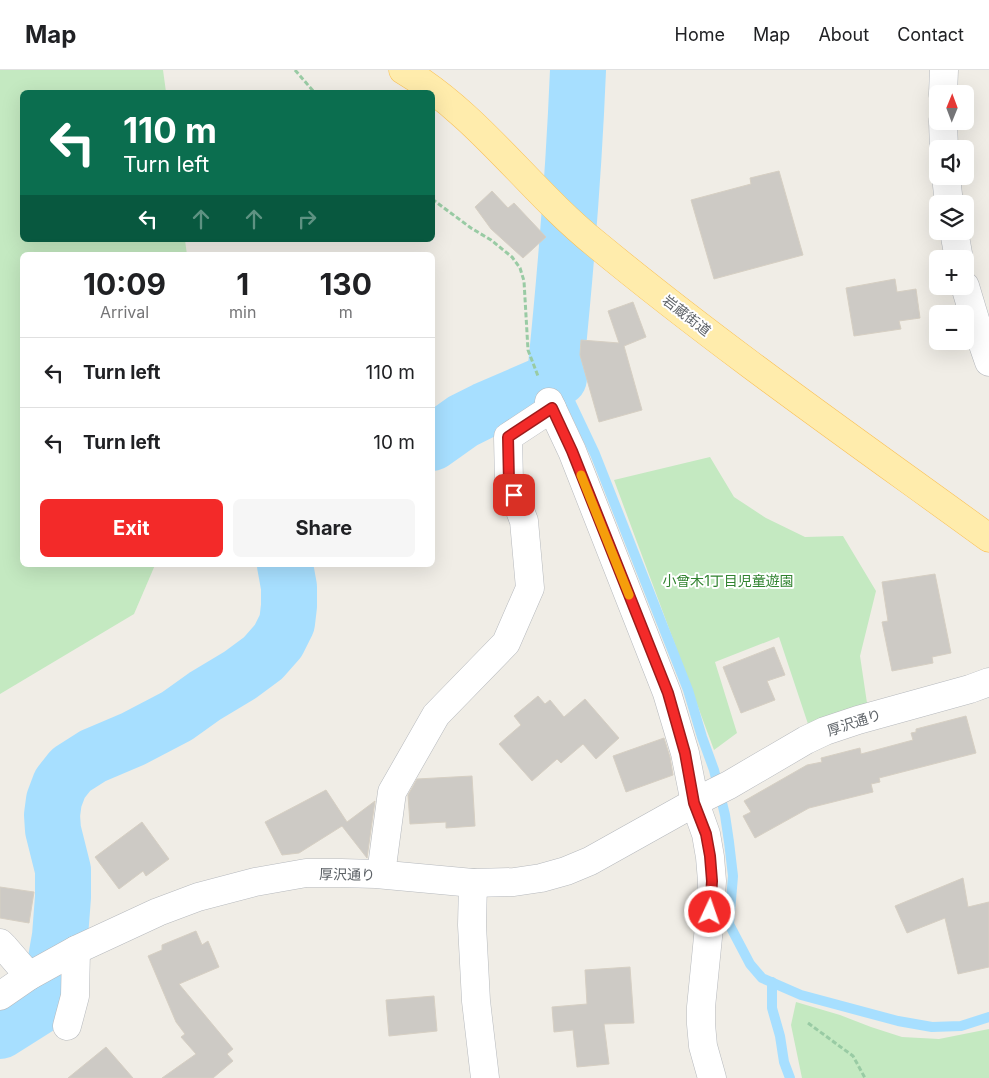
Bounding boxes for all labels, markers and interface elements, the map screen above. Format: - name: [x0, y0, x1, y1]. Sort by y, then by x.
- text: Map: [25, 20, 76, 49]
- text: Home: [675, 24, 725, 45]
- text: Map: [753, 24, 790, 45]
- text: About: [818, 24, 869, 45]
- text: Contact: [897, 24, 964, 45]
- north arrow: [929, 85, 974, 130]
- map controls: [929, 85, 974, 350]
- text: 110 m: [123, 109, 217, 151]
- icon: left: [40, 110, 105, 175]
- button: sound: [929, 140, 974, 185]
- text: Turn left: [123, 151, 209, 177]
- button: layers: [929, 195, 974, 240]
- icon: left: [134, 205, 162, 233]
- icon: ahead: [187, 205, 215, 233]
- icon: ahead: [240, 205, 268, 233]
- icon: right: [293, 205, 321, 233]
- button: +: [929, 250, 974, 295]
- text: 10:09: [83, 266, 166, 302]
- text: 1: [236, 266, 249, 302]
- text: 130: [319, 266, 372, 302]
- street label: 岩蔵街道: [660, 291, 714, 339]
- text: Arrival: [100, 302, 149, 322]
- text: min: [229, 302, 256, 322]
- text: m: [339, 302, 353, 322]
- button: −: [929, 305, 974, 350]
- icon: left: [40, 359, 68, 387]
- text: Turn left: [83, 361, 161, 384]
- text: 110 m: [366, 361, 415, 384]
- icon: left: [40, 429, 68, 457]
- text: Turn left: [83, 431, 161, 454]
- text: 10 m: [373, 431, 415, 454]
- pin: [493, 474, 535, 516]
- icon: arrive: [500, 481, 528, 509]
- button: Exit: [40, 499, 223, 557]
- button: Share: [233, 499, 415, 557]
- park label: 小曾木1丁目児童遊園: [662, 572, 794, 589]
- street label: 厚沢通り: [825, 705, 883, 739]
- street label: 厚沢通り: [319, 865, 375, 883]
- position arrow: [683, 885, 735, 937]

